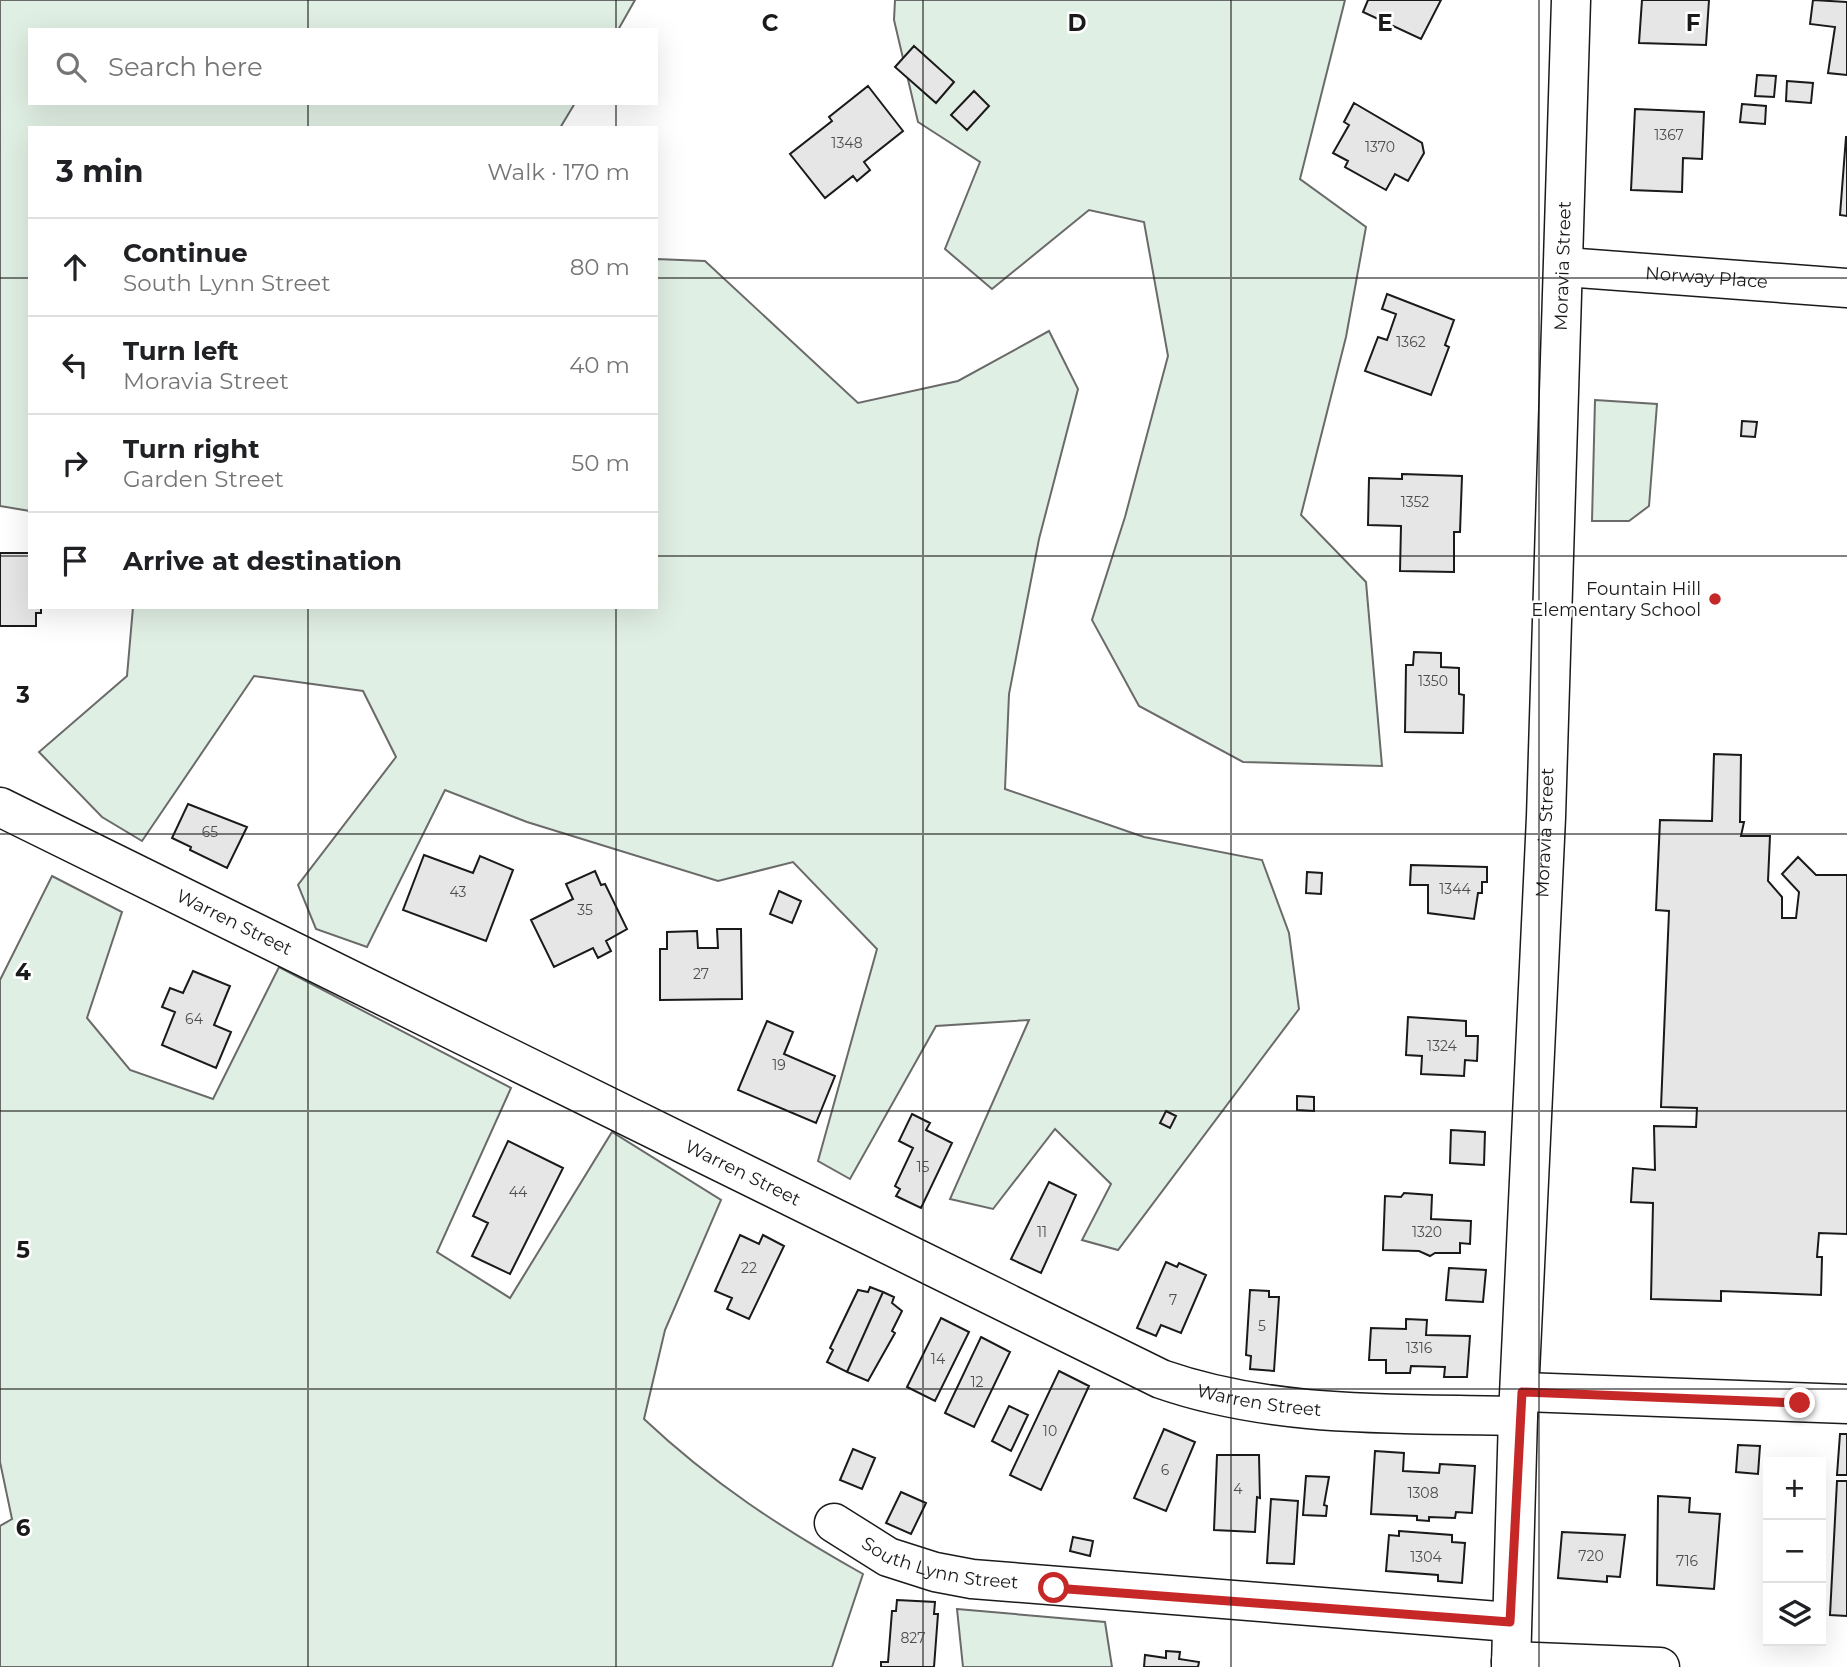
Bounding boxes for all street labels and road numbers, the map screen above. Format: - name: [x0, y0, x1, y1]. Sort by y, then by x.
- street label: Moravia Street: [1550, 201, 1576, 331]
- street label: Norway Place: [1644, 262, 1769, 293]
- street label: Moravia Street: [1531, 768, 1558, 898]
- street label: Warren Street: [173, 885, 295, 960]
- street label: Warren Street: [681, 1135, 804, 1211]
- street label: Warren Street: [1194, 1379, 1322, 1421]
- street label: South Lynn Street: [858, 1532, 1019, 1594]

